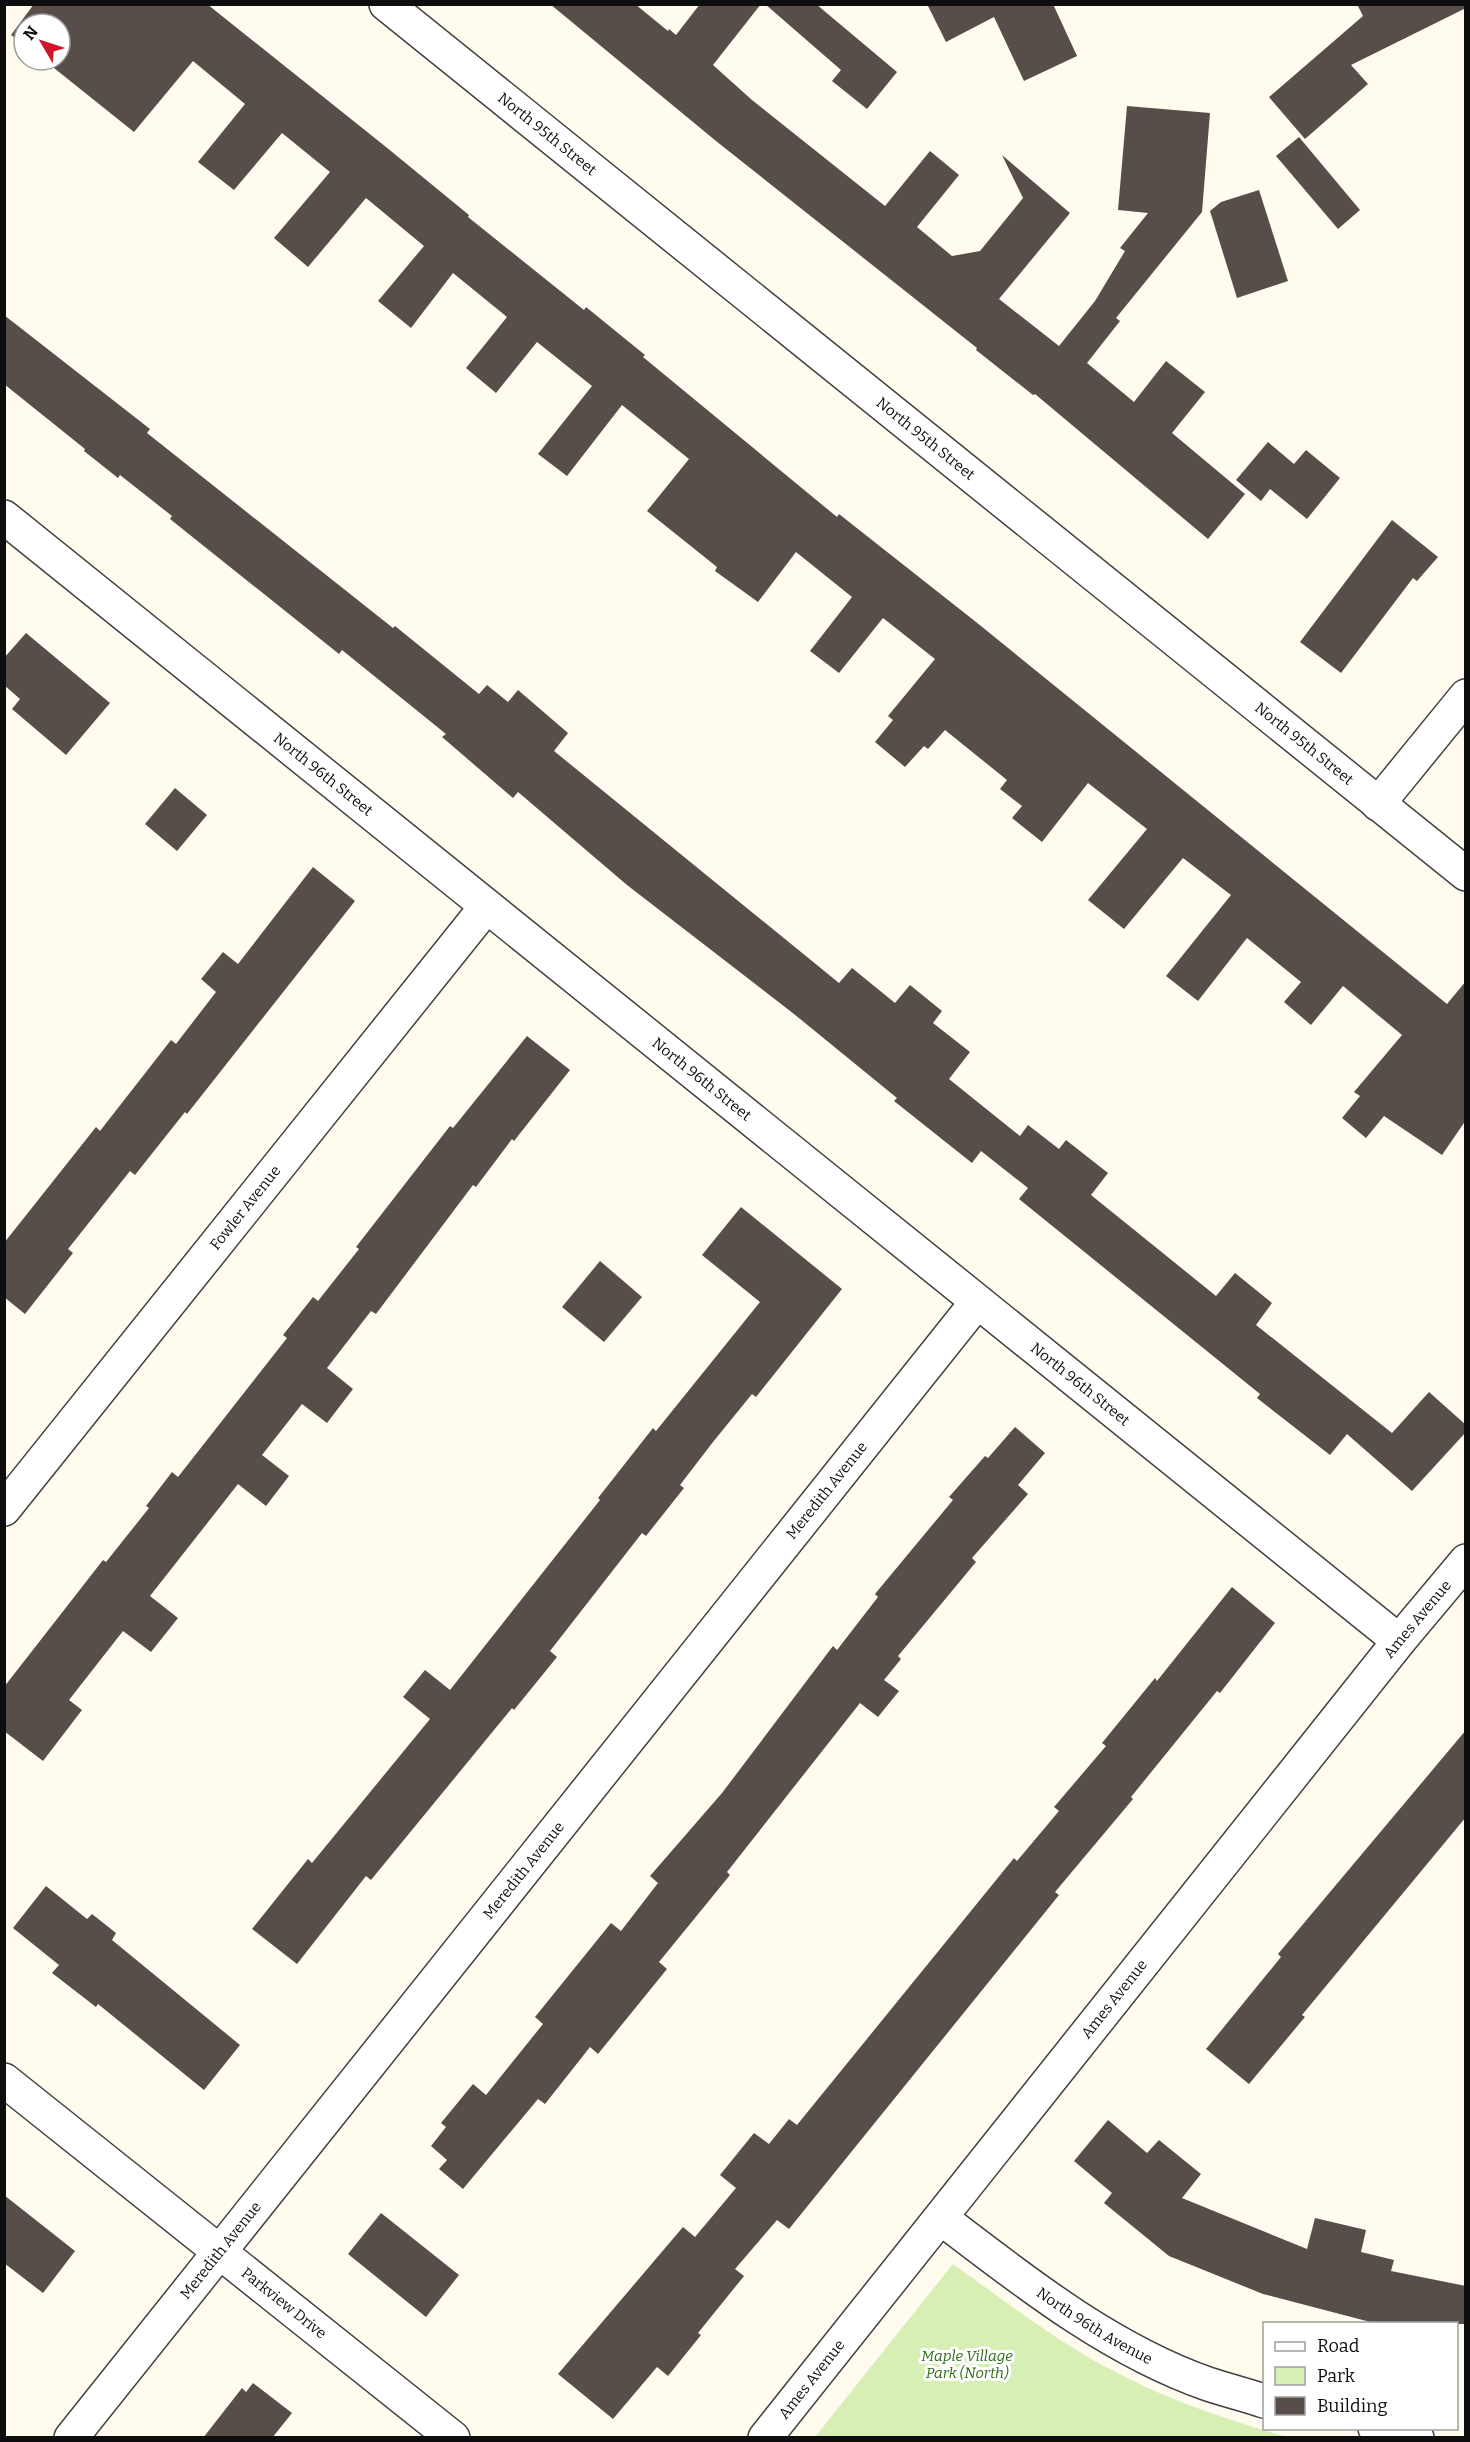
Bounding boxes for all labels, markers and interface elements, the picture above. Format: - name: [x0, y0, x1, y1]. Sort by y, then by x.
- north arrow: [12, 12, 72, 72]
- text: N: [19, 22, 42, 44]
- street label: North 95th Street: [494, 89, 601, 179]
- street label: North 95th Street: [873, 394, 979, 484]
- street label: North 95th Street: [1251, 699, 1358, 789]
- street label: North 96th Street: [270, 729, 377, 820]
- street label: North 96th Street: [648, 1034, 755, 1125]
- street label: Fowler Avenue: [206, 1162, 284, 1253]
- street label: North 96th Street: [1027, 1339, 1134, 1430]
- street label: Meredith Avenue: [782, 1438, 871, 1543]
- street label: Ames Avenue: [1380, 1577, 1455, 1662]
- street label: Meredith Avenue: [479, 1818, 568, 1923]
- street label: Ames Avenue: [1077, 1956, 1151, 2042]
- street label: Meredith Avenue: [176, 2198, 265, 2303]
- street label: Parkview Drive: [238, 2264, 330, 2343]
- street label: North 96th Avenue: [1033, 2284, 1155, 2368]
- legend: [1263, 2322, 1458, 2430]
- text: Road: [1317, 2335, 1360, 2357]
- street label: Ames Avenue: [775, 2336, 849, 2422]
- park label: Maple Village Park (North): [921, 2347, 1013, 2382]
- text: Park: [1317, 2365, 1356, 2387]
- text: Building: [1317, 2395, 1388, 2417]

